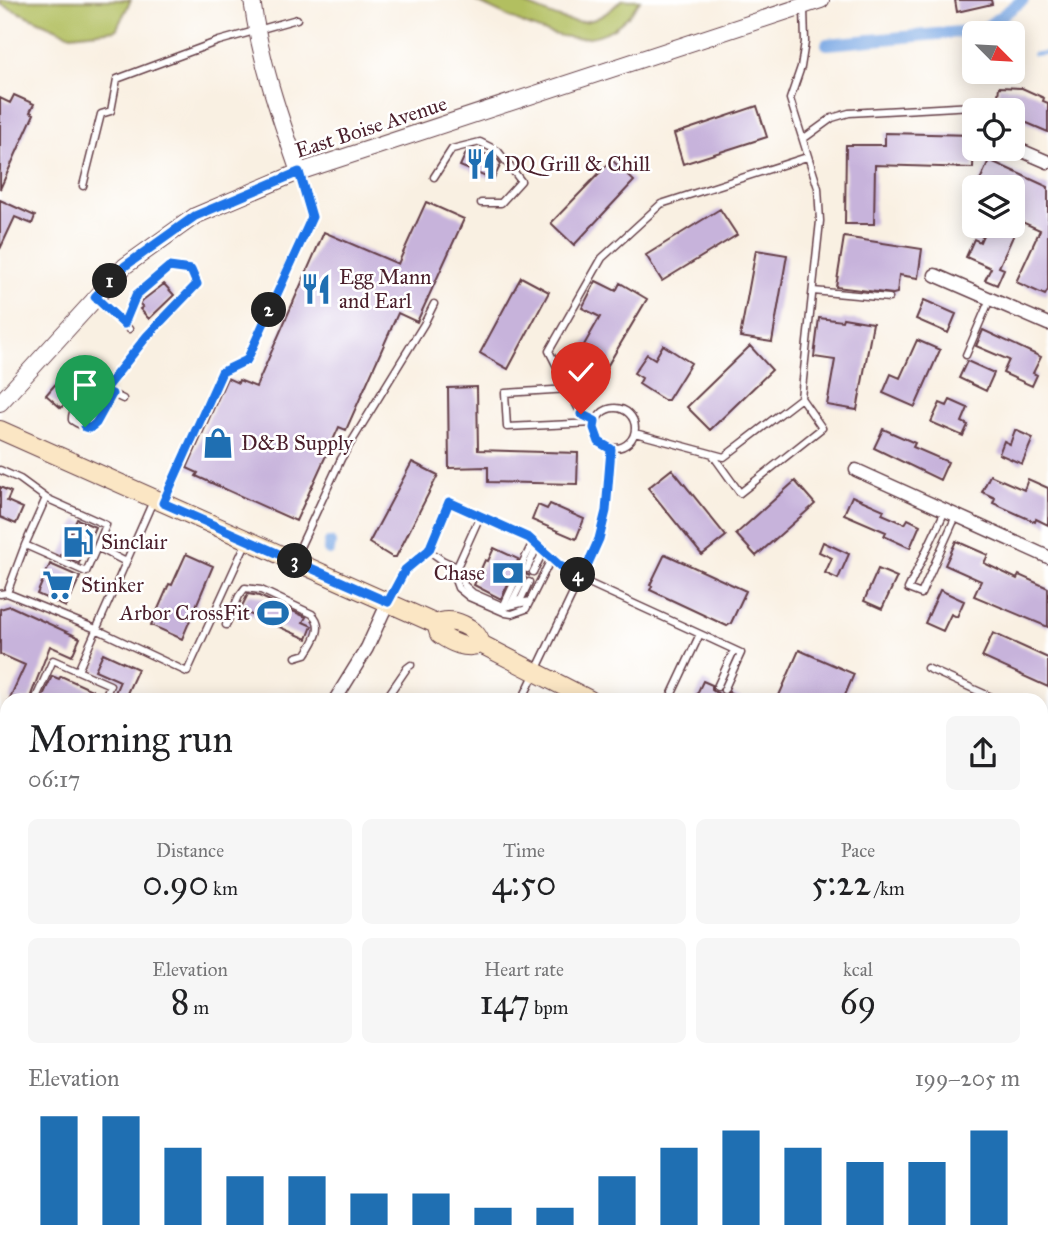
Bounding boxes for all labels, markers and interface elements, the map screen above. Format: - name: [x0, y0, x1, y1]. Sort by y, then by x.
- north arrow: [962, 21, 1026, 84]
- map controls: [962, 21, 1025, 238]
- street label: East Boise Avenue: [292, 90, 450, 164]
- button: locate: [962, 98, 1025, 161]
- restaurant icon: DQ Grill & Chill: [464, 147, 498, 181]
- place label: DQ Grill & Chill: [504, 151, 651, 177]
- button: layers: [962, 175, 1025, 238]
- pin: 1: [92, 264, 128, 298]
- place label: Egg Mann and Earl: [339, 264, 431, 314]
- text: 1: [106, 269, 113, 292]
- restaurant icon: Egg Mann and Earl: [299, 272, 333, 306]
- pin: 2: [252, 292, 286, 328]
- text: 2: [264, 298, 273, 321]
- pin: [551, 342, 611, 414]
- icon: check: [562, 353, 600, 391]
- pin: [55, 355, 115, 427]
- icon: arrive: [66, 366, 104, 404]
- shop icon: D&B Supply: [201, 426, 235, 460]
- place label: D&B Supply: [241, 430, 354, 456]
- fuel station icon: Sinclair: [61, 525, 95, 559]
- place label: Sinclair: [101, 529, 167, 555]
- pin: 3: [278, 544, 312, 578]
- text: 3: [291, 549, 298, 572]
- bank icon: Chase: [491, 556, 525, 590]
- pin: 4: [560, 558, 596, 592]
- place label: Chase: [434, 560, 485, 586]
- text: 4: [572, 563, 583, 586]
- supermarket icon: Stinker: [41, 568, 75, 602]
- place label: Stinker: [81, 572, 144, 598]
- sports icon: Arbor CrossFit: [256, 596, 290, 630]
- place label: Arbor CrossFit: [119, 600, 251, 626]
- text: Morning run: [28, 716, 233, 762]
- button: share: [946, 716, 1020, 790]
- text: 06:17: [28, 765, 80, 793]
- text: Distance: [156, 839, 224, 862]
- text: Time: [503, 839, 545, 862]
- text: Pace: [841, 839, 875, 862]
- text: 0.90: [142, 862, 209, 905]
- text: 4:50: [492, 862, 556, 905]
- text: 5:22: [811, 862, 871, 905]
- text: km: [209, 877, 238, 900]
- text: /km: [871, 877, 905, 900]
- text: Elevation: [152, 958, 228, 981]
- text: Heart rate: [484, 958, 564, 981]
- text: kcal: [843, 958, 873, 981]
- text: 8: [171, 981, 189, 1024]
- text: 147: [479, 981, 530, 1024]
- text: 69: [840, 981, 876, 1024]
- text: m: [189, 996, 209, 1019]
- text: bpm: [530, 996, 569, 1019]
- text: Elevation: [28, 1064, 119, 1092]
- text: 199–205 m: [915, 1064, 1020, 1092]

